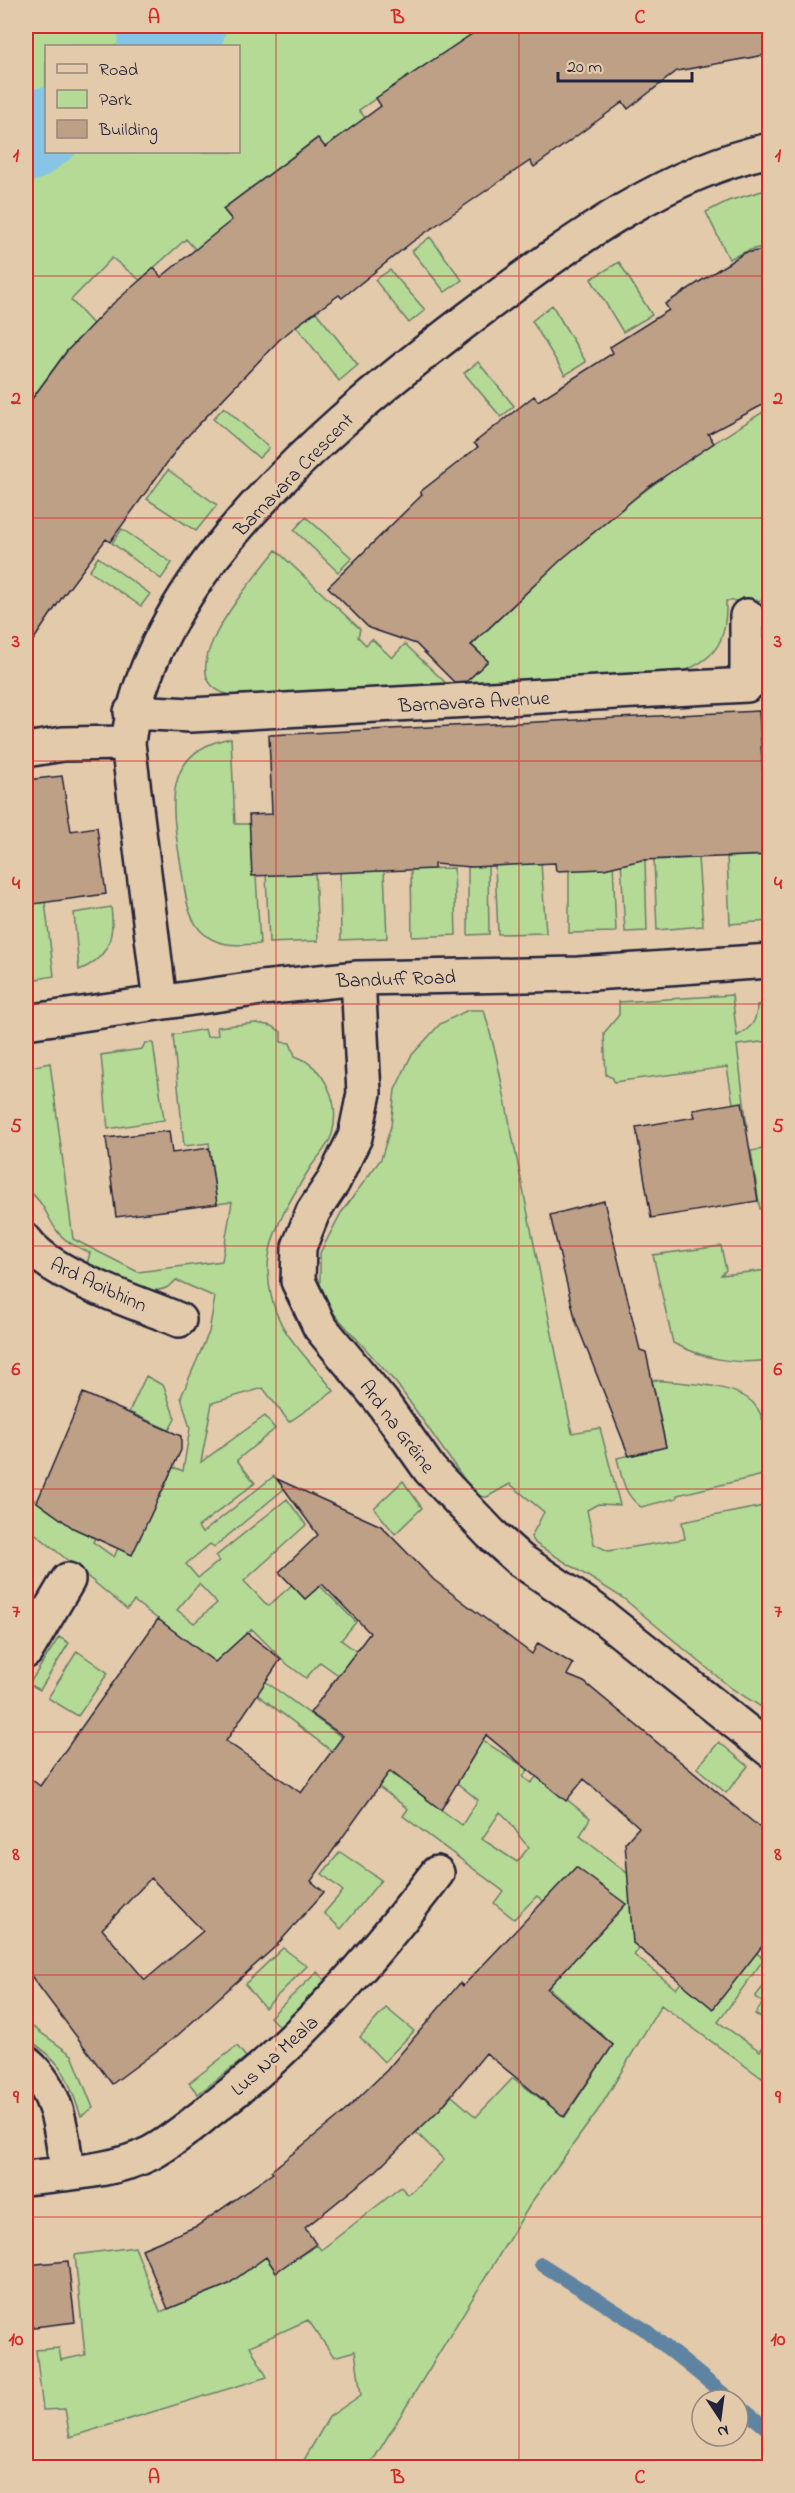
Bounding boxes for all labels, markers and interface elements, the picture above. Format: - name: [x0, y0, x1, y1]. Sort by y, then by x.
- text: A: [148, 4, 160, 33]
- text: B: [390, 4, 405, 33]
- text: C: [635, 4, 646, 33]
- legend: [45, 45, 240, 153]
- scale bar: [558, 45, 692, 83]
- text: 20 m: [567, 55, 602, 81]
- text: Road: [99, 58, 138, 84]
- text: Park: [99, 88, 132, 114]
- text: Building: [98, 118, 158, 145]
- text: 1: [13, 142, 20, 171]
- text: 1: [775, 142, 782, 171]
- text: 2: [10, 385, 21, 414]
- text: 2: [772, 385, 783, 414]
- street label: Barnavara Crescent: [227, 407, 362, 545]
- text: 3: [11, 628, 20, 657]
- text: 3: [773, 628, 782, 657]
- street label: Barnavara Avenue: [397, 685, 551, 722]
- text: 4: [12, 870, 21, 899]
- text: 4: [774, 870, 783, 899]
- street label: Banduff Road: [335, 964, 456, 997]
- text: 5: [10, 1113, 22, 1142]
- text: 5: [772, 1113, 784, 1142]
- street label: Ard Aoibhinn: [45, 1251, 151, 1321]
- text: 6: [12, 1356, 21, 1385]
- text: 6: [774, 1356, 783, 1385]
- street label: Ard na Gréine: [351, 1375, 441, 1480]
- text: 7: [12, 1598, 21, 1627]
- text: 7: [774, 1598, 783, 1627]
- text: 8: [11, 1841, 20, 1870]
- text: 8: [773, 1841, 782, 1870]
- street label: Lus Na Meala: [225, 2010, 326, 2104]
- text: 9: [12, 2084, 20, 2113]
- text: 9: [774, 2084, 782, 2113]
- text: 10: [9, 2326, 24, 2355]
- text: 10: [771, 2326, 786, 2355]
- north arrow: [690, 2388, 750, 2448]
- text: N: [715, 2418, 731, 2444]
- text: A: [148, 2464, 160, 2493]
- text: B: [390, 2464, 405, 2493]
- text: C: [635, 2464, 646, 2493]

